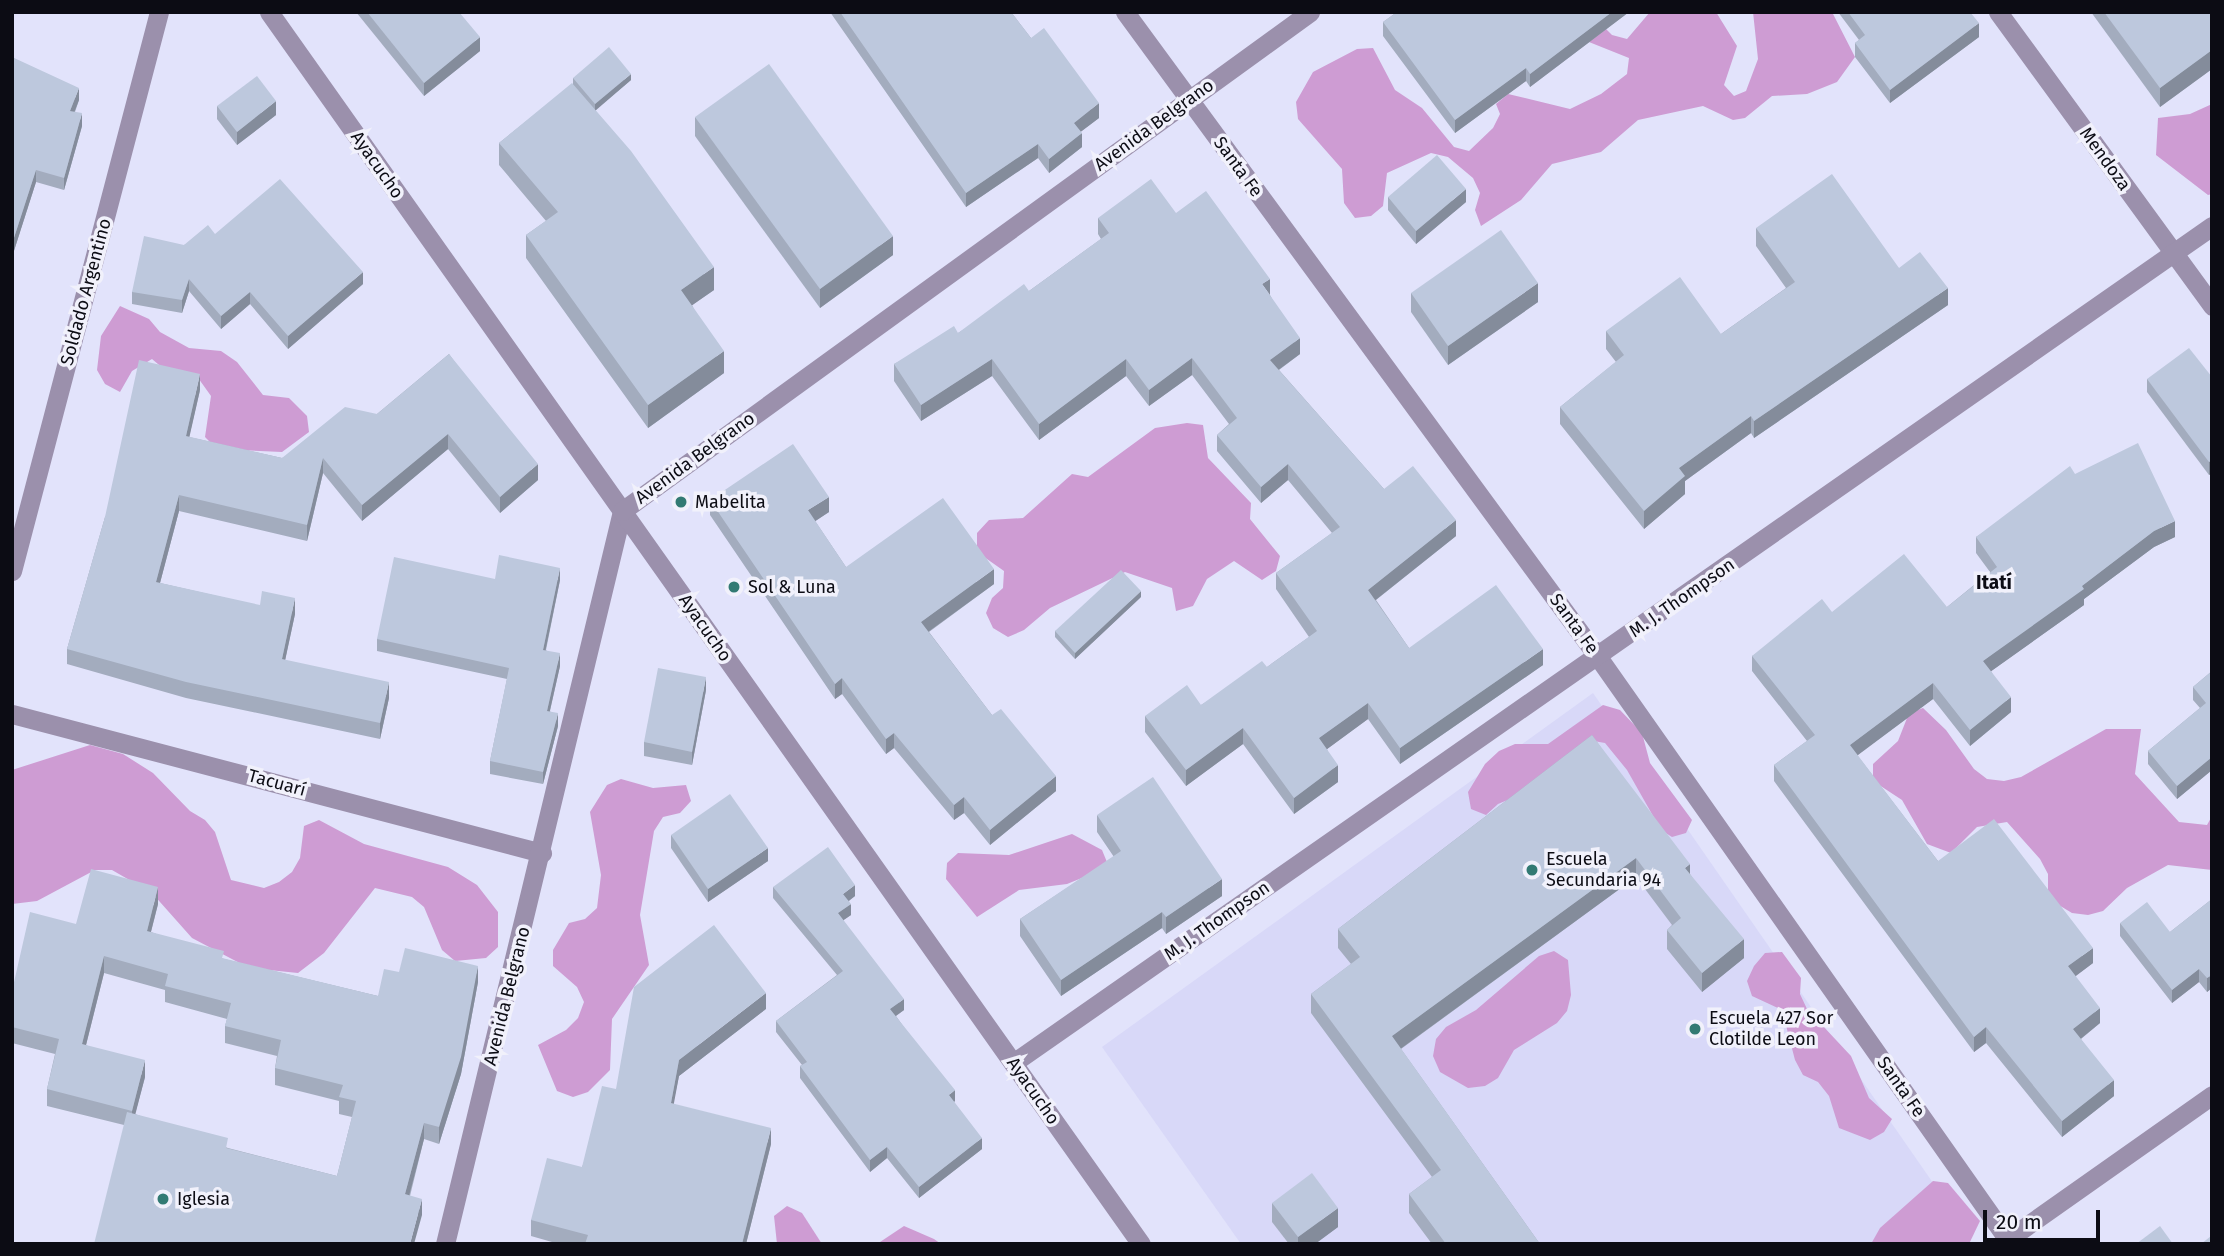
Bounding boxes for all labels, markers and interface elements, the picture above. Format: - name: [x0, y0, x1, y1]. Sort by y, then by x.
- street label: Avenida Belgrano: [1090, 74, 1218, 176]
- street label: Mendoza: [2075, 123, 2135, 195]
- street label: Ayacucho: [346, 127, 408, 203]
- street label: Santa Fe: [1209, 133, 1267, 201]
- street label: Soldado Argentino: [56, 216, 116, 368]
- street label: Avenida Belgrano: [631, 407, 759, 509]
- place label: Mabelita: [695, 491, 766, 513]
- marker: Mabelita: [673, 494, 689, 510]
- street label: M. J. Thompson: [1625, 554, 1739, 642]
- district label: Itatí: [1976, 572, 2012, 594]
- place label: Sol & Luna: [748, 576, 836, 598]
- marker: Sol & Luna: [726, 579, 742, 595]
- street label: Ayacucho: [674, 590, 736, 666]
- street label: Santa Fe: [1545, 590, 1603, 658]
- street label: Tacuarí: [246, 765, 308, 801]
- place label: Escuela Secundaria 94: [1546, 849, 1661, 892]
- marker: Escuela Secundaria 94: [1524, 862, 1540, 878]
- street label: M. J. Thompson: [1160, 877, 1274, 965]
- street label: Avenida Belgrano: [479, 924, 535, 1068]
- place label: Escuela 427 Sor Clotilde Leon: [1709, 1008, 1833, 1050]
- marker: Escuela 427 Sor Clotilde Leon: [1687, 1021, 1703, 1037]
- street label: Ayacucho: [1002, 1053, 1064, 1129]
- street label: Santa Fe: [1872, 1053, 1930, 1121]
- place label: Iglesia: [177, 1188, 230, 1210]
- marker: Iglesia: [155, 1191, 171, 1207]
- scale bar: [1986, 1196, 2103, 1240]
- text: 20 m: [1996, 1209, 2042, 1235]

